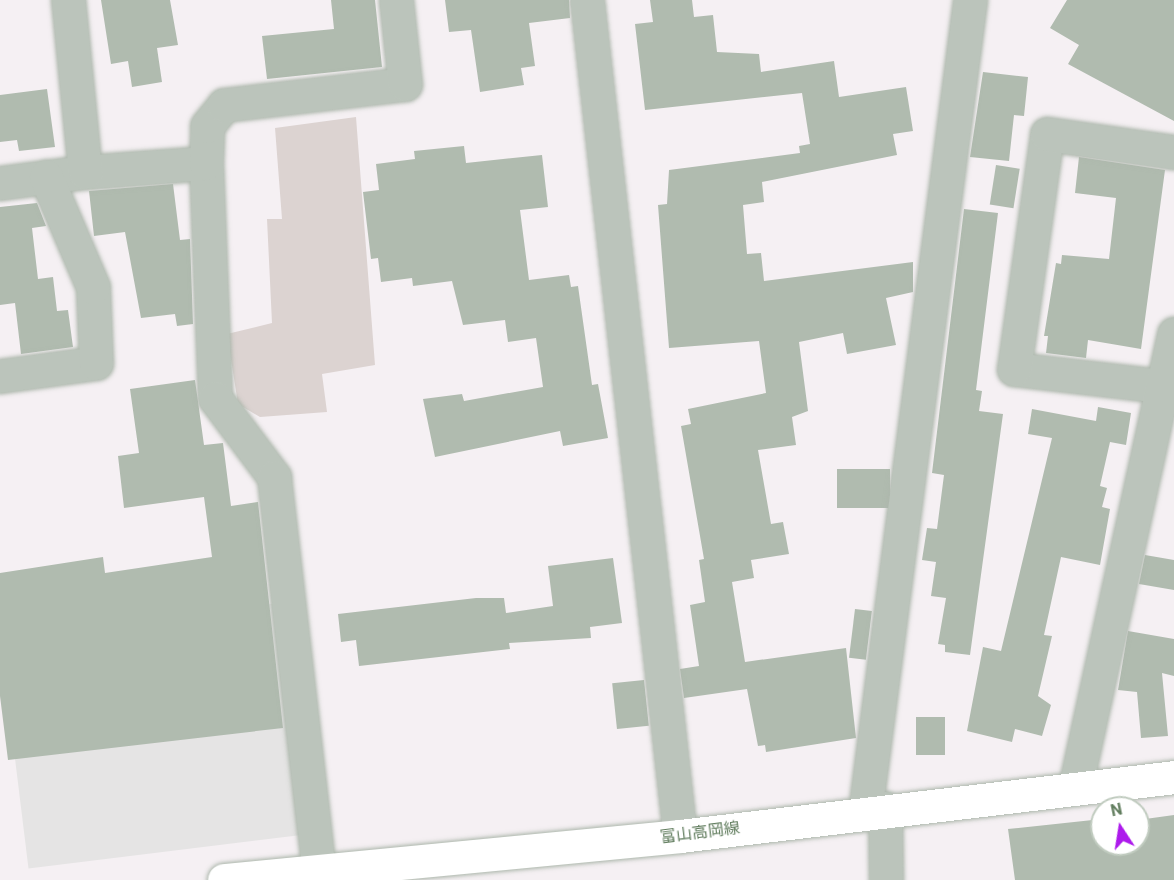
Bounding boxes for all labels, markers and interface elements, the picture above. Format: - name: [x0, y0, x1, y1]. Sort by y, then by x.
- north arrow: [1090, 796, 1150, 856]
- text: N: [1109, 799, 1124, 820]
- street label: 富山高岡線: [659, 819, 741, 847]

